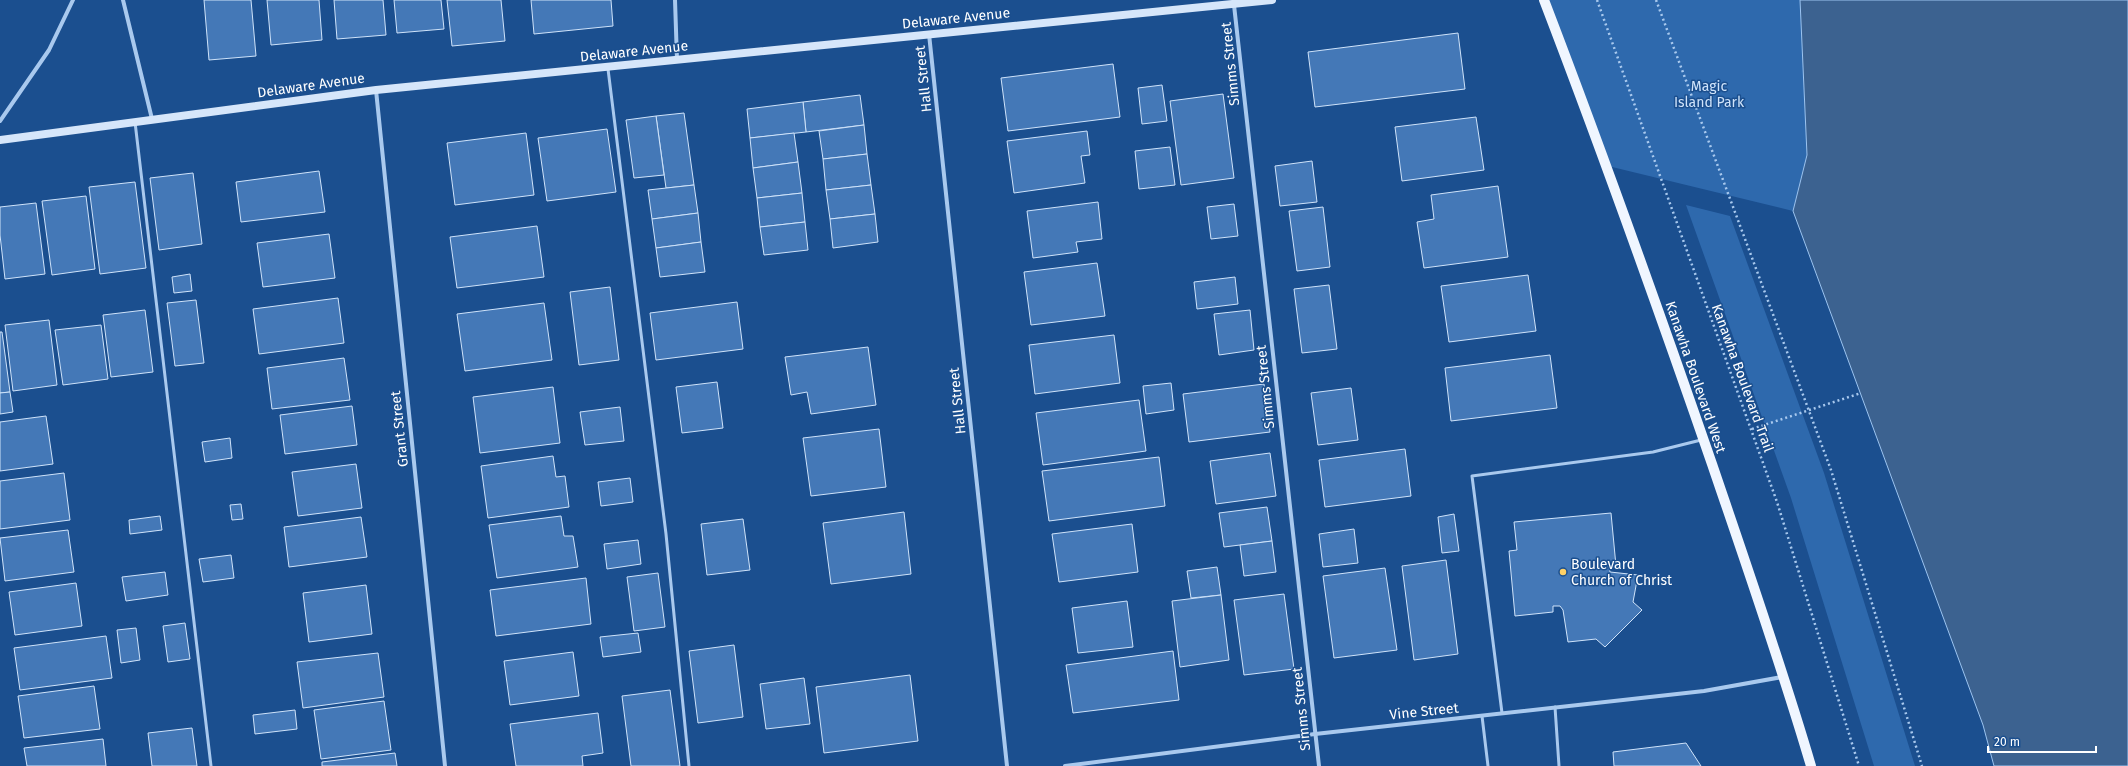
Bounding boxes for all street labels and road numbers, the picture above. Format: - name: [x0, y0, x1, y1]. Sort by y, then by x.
- street label: Delaware Avenue: [901, 4, 1011, 33]
- street label: Simms Street: [1218, 20, 1243, 107]
- street label: Delaware Avenue: [579, 37, 689, 66]
- street label: Hall Street: [911, 44, 935, 113]
- street label: Delaware Avenue: [256, 70, 366, 101]
- street label: Kanawha Boulevard West: [1662, 299, 1730, 456]
- street label: Kanawha Boulevard Trail: [1708, 302, 1777, 455]
- street label: Simms Street: [1253, 343, 1278, 430]
- street label: Hall Street: [945, 366, 969, 435]
- street label: Grant Street: [387, 389, 412, 468]
- street label: Simms Street: [1289, 665, 1314, 752]
- street label: Vine Street: [1389, 699, 1460, 724]

